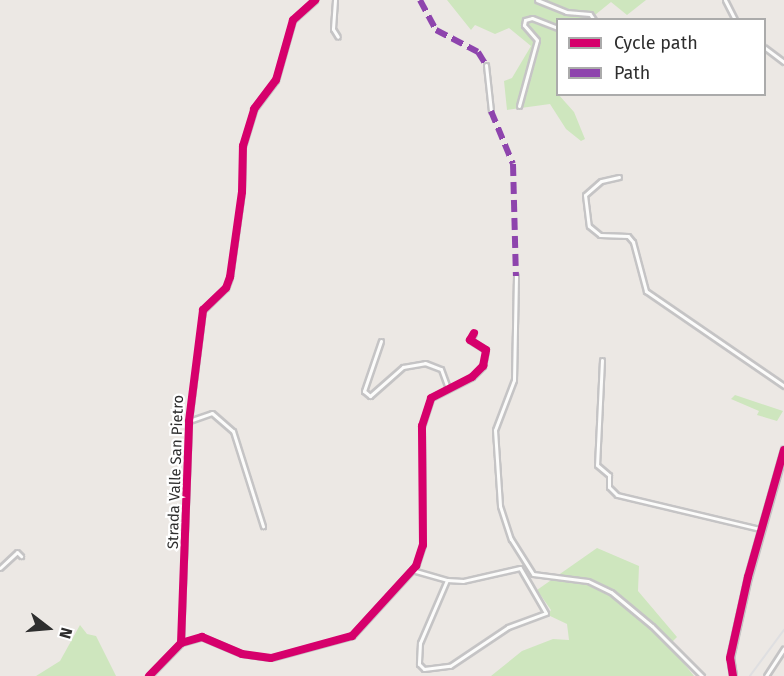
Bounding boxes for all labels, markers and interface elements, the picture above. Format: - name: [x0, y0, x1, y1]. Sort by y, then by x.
- legend: [556, 18, 766, 96]
- text: Cycle path: [614, 32, 698, 54]
- text: Path: [614, 62, 650, 84]
- street label: Strada Valle San Pietro: [164, 394, 188, 550]
- north arrow: [18, 598, 78, 658]
- text: N: [55, 625, 76, 641]

